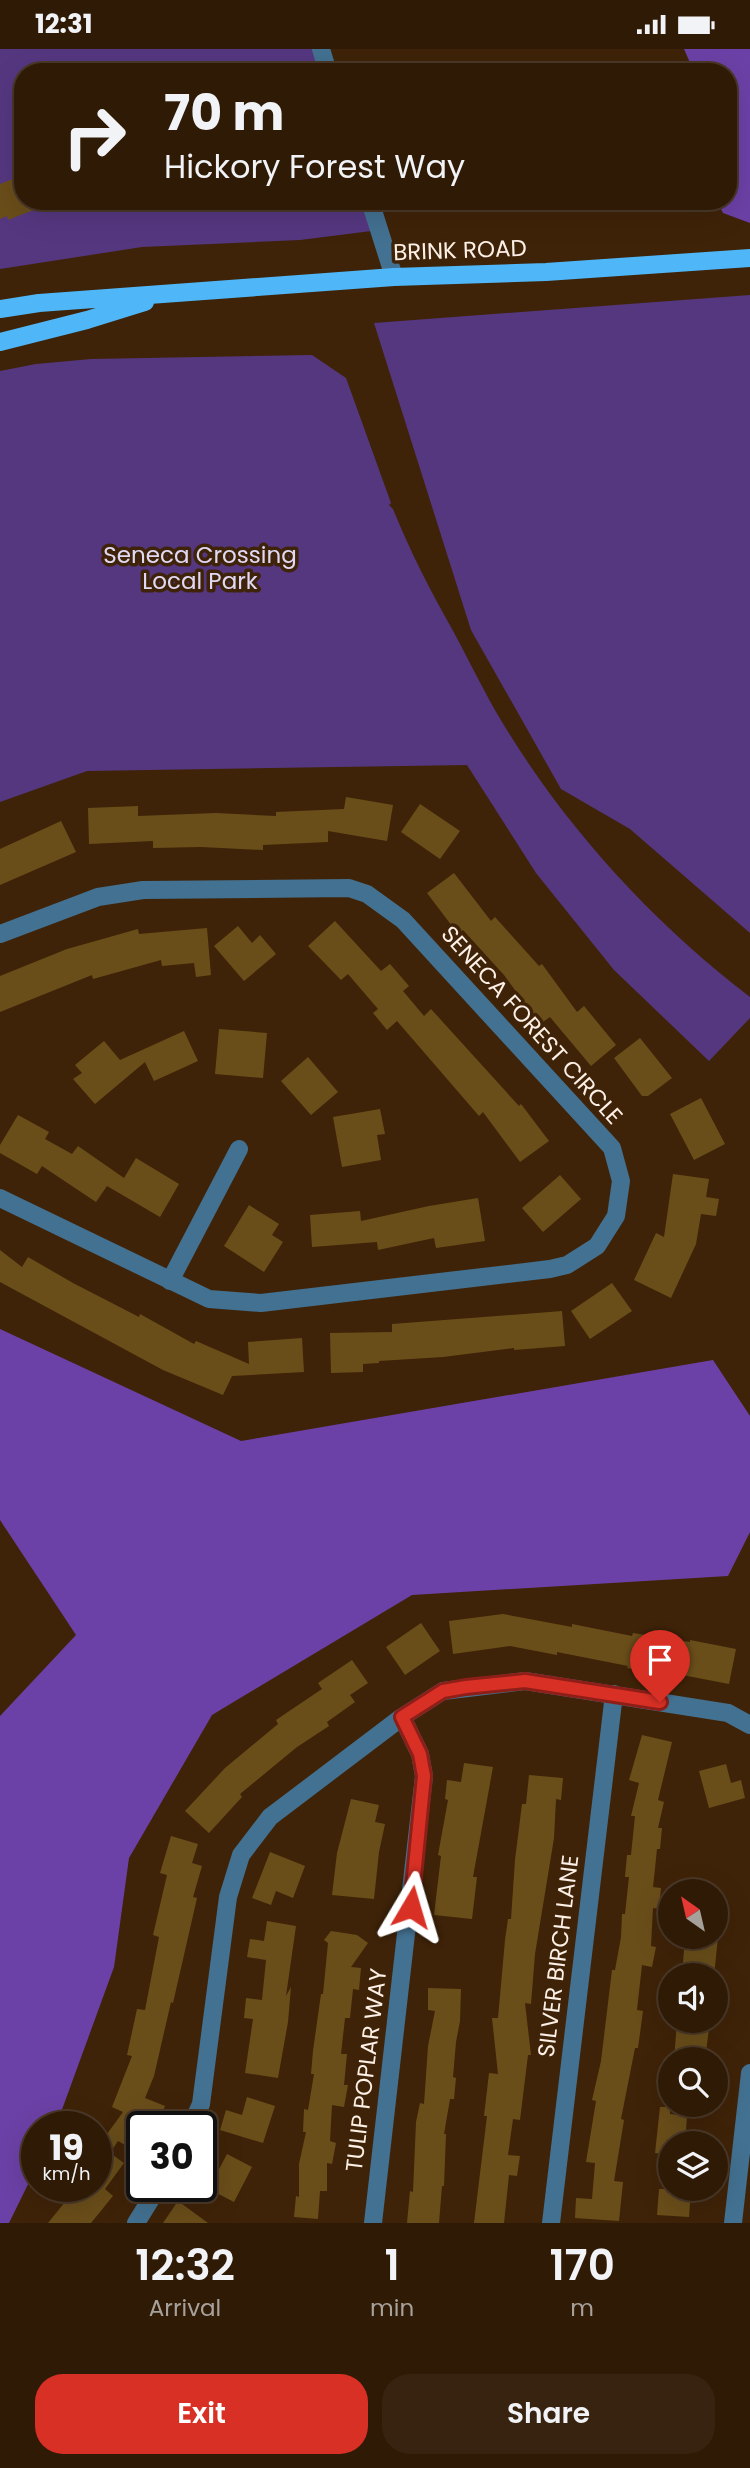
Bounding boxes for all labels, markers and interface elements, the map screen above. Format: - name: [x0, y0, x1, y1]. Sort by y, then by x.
- text: 12:31: [35, 6, 93, 42]
- text: 70 m: [164, 79, 284, 147]
- icon: right: [49, 91, 140, 182]
- text: Hickory Forest Way: [164, 144, 465, 189]
- street label: BRINK ROAD: [393, 232, 527, 268]
- park label: Seneca Crossing Local Park: [103, 539, 297, 597]
- street label: SENECA FOREST CIRCLE: [434, 919, 630, 1131]
- pin: [630, 1630, 690, 1702]
- icon: arrive: [641, 1641, 679, 1679]
- street label: SILVER BIRCH LANE: [530, 1853, 586, 2059]
- position arrow: [374, 1870, 448, 1944]
- north arrow: [658, 1879, 728, 1949]
- map controls: [658, 1879, 728, 2201]
- button: sound: [658, 1963, 728, 2033]
- street label: TULIP POPLAR WAY: [338, 1966, 394, 2174]
- button: search: [658, 2047, 728, 2117]
- speed limit sign: 30: [126, 2111, 217, 2202]
- text: 19: [49, 2123, 84, 2172]
- button: layers: [658, 2131, 728, 2201]
- text: km/h: [43, 2161, 90, 2186]
- text: 12:32: [135, 2236, 235, 2295]
- text: 1: [385, 2236, 400, 2295]
- text: 170: [549, 2236, 615, 2295]
- text: Arrival: [149, 2292, 221, 2324]
- text: min: [370, 2292, 414, 2324]
- text: m: [570, 2292, 594, 2324]
- button: Exit: [35, 2374, 368, 2454]
- button: Share: [382, 2374, 715, 2454]

